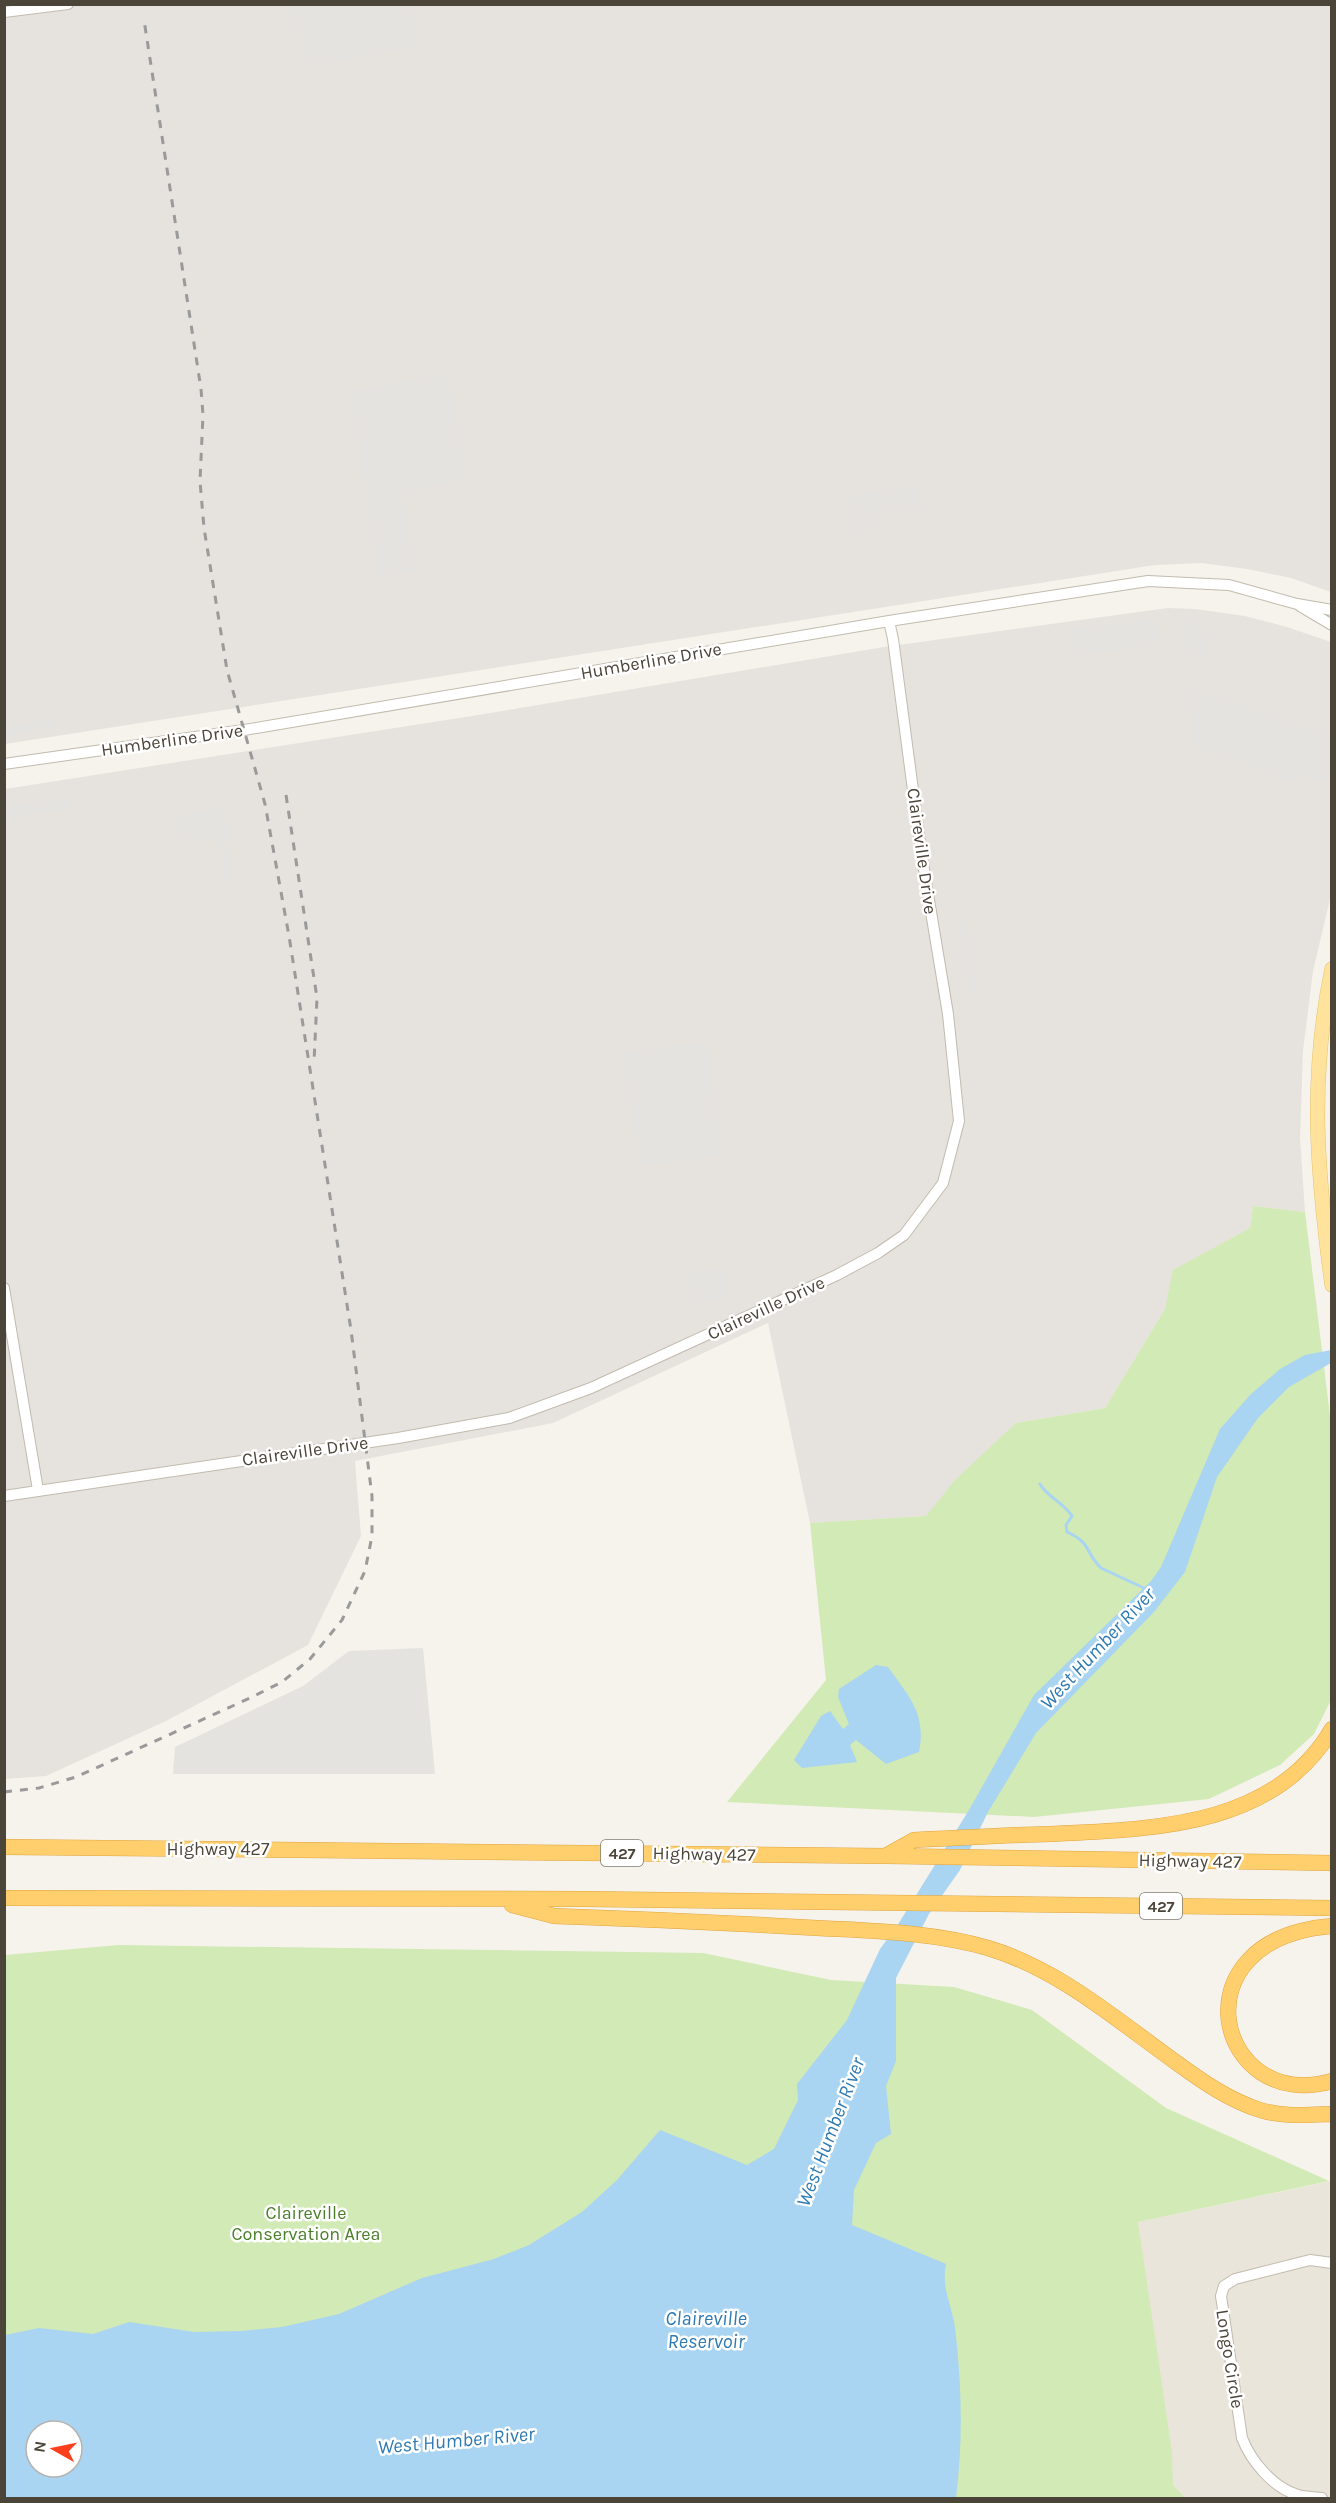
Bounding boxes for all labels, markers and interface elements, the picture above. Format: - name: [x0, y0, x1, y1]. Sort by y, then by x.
- street label: Humberline Drive: [579, 638, 723, 684]
- street label: Humberline Drive: [100, 719, 244, 761]
- street label: Claireville Drive: [902, 787, 942, 915]
- street label: Claireville Drive: [704, 1271, 828, 1345]
- street label: Claireville Drive: [241, 1431, 369, 1471]
- water label: West Humber River: [1035, 1582, 1160, 1714]
- street label: Highway 427: [167, 1838, 270, 1860]
- road number: 427: [601, 1840, 643, 1866]
- street label: Highway 427: [652, 1842, 756, 1866]
- street label: Highway 427: [1138, 1849, 1242, 1873]
- road number: 427: [1140, 1893, 1182, 1919]
- water label: West Humber River: [792, 2053, 870, 2210]
- park label: Claireville Conservation Area: [231, 2202, 381, 2245]
- water label: Claireville Reservoir: [665, 2307, 747, 2353]
- street label: Longo Circle: [1211, 2308, 1249, 2410]
- north arrow: [24, 2419, 84, 2479]
- water label: West Humber River: [377, 2422, 537, 2459]
- text: N: [29, 2440, 50, 2454]

